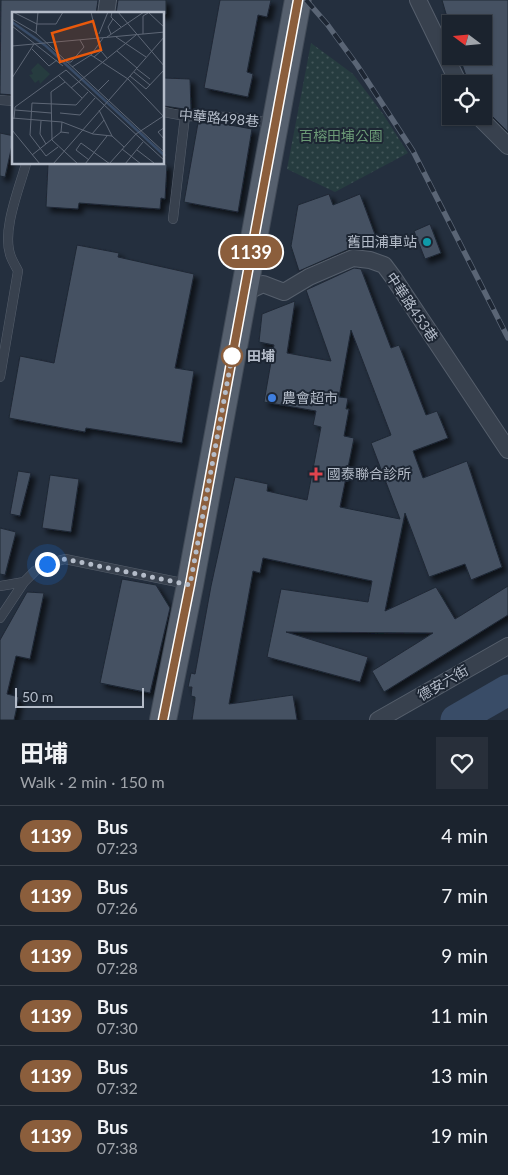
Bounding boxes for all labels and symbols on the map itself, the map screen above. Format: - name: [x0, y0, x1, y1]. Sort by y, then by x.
- inset map: [12, 12, 165, 165]
- north arrow: [442, 15, 492, 65]
- street label: 中華路498巷: [178, 106, 260, 129]
- park label: 百榕田埔公園: [299, 127, 383, 144]
- place label: 舊田浦車站: [347, 233, 417, 250]
- line badge: 1139: [216, 236, 286, 268]
- marker: 舊田浦車站: [421, 236, 433, 248]
- street label: 中華路453巷: [383, 269, 442, 345]
- marker: 田埔: [221, 345, 243, 367]
- place label: 田埔: [247, 347, 275, 364]
- place label: 農會超市: [282, 389, 338, 406]
- marker: 農會超市: [266, 392, 278, 404]
- place label: 國泰聯合診所: [327, 465, 411, 482]
- marker: 國泰聯合診所: [309, 467, 323, 481]
- your location: [35, 552, 60, 577]
- street label: 德安六街: [414, 661, 471, 704]
- scale bar: [15, 685, 144, 708]

